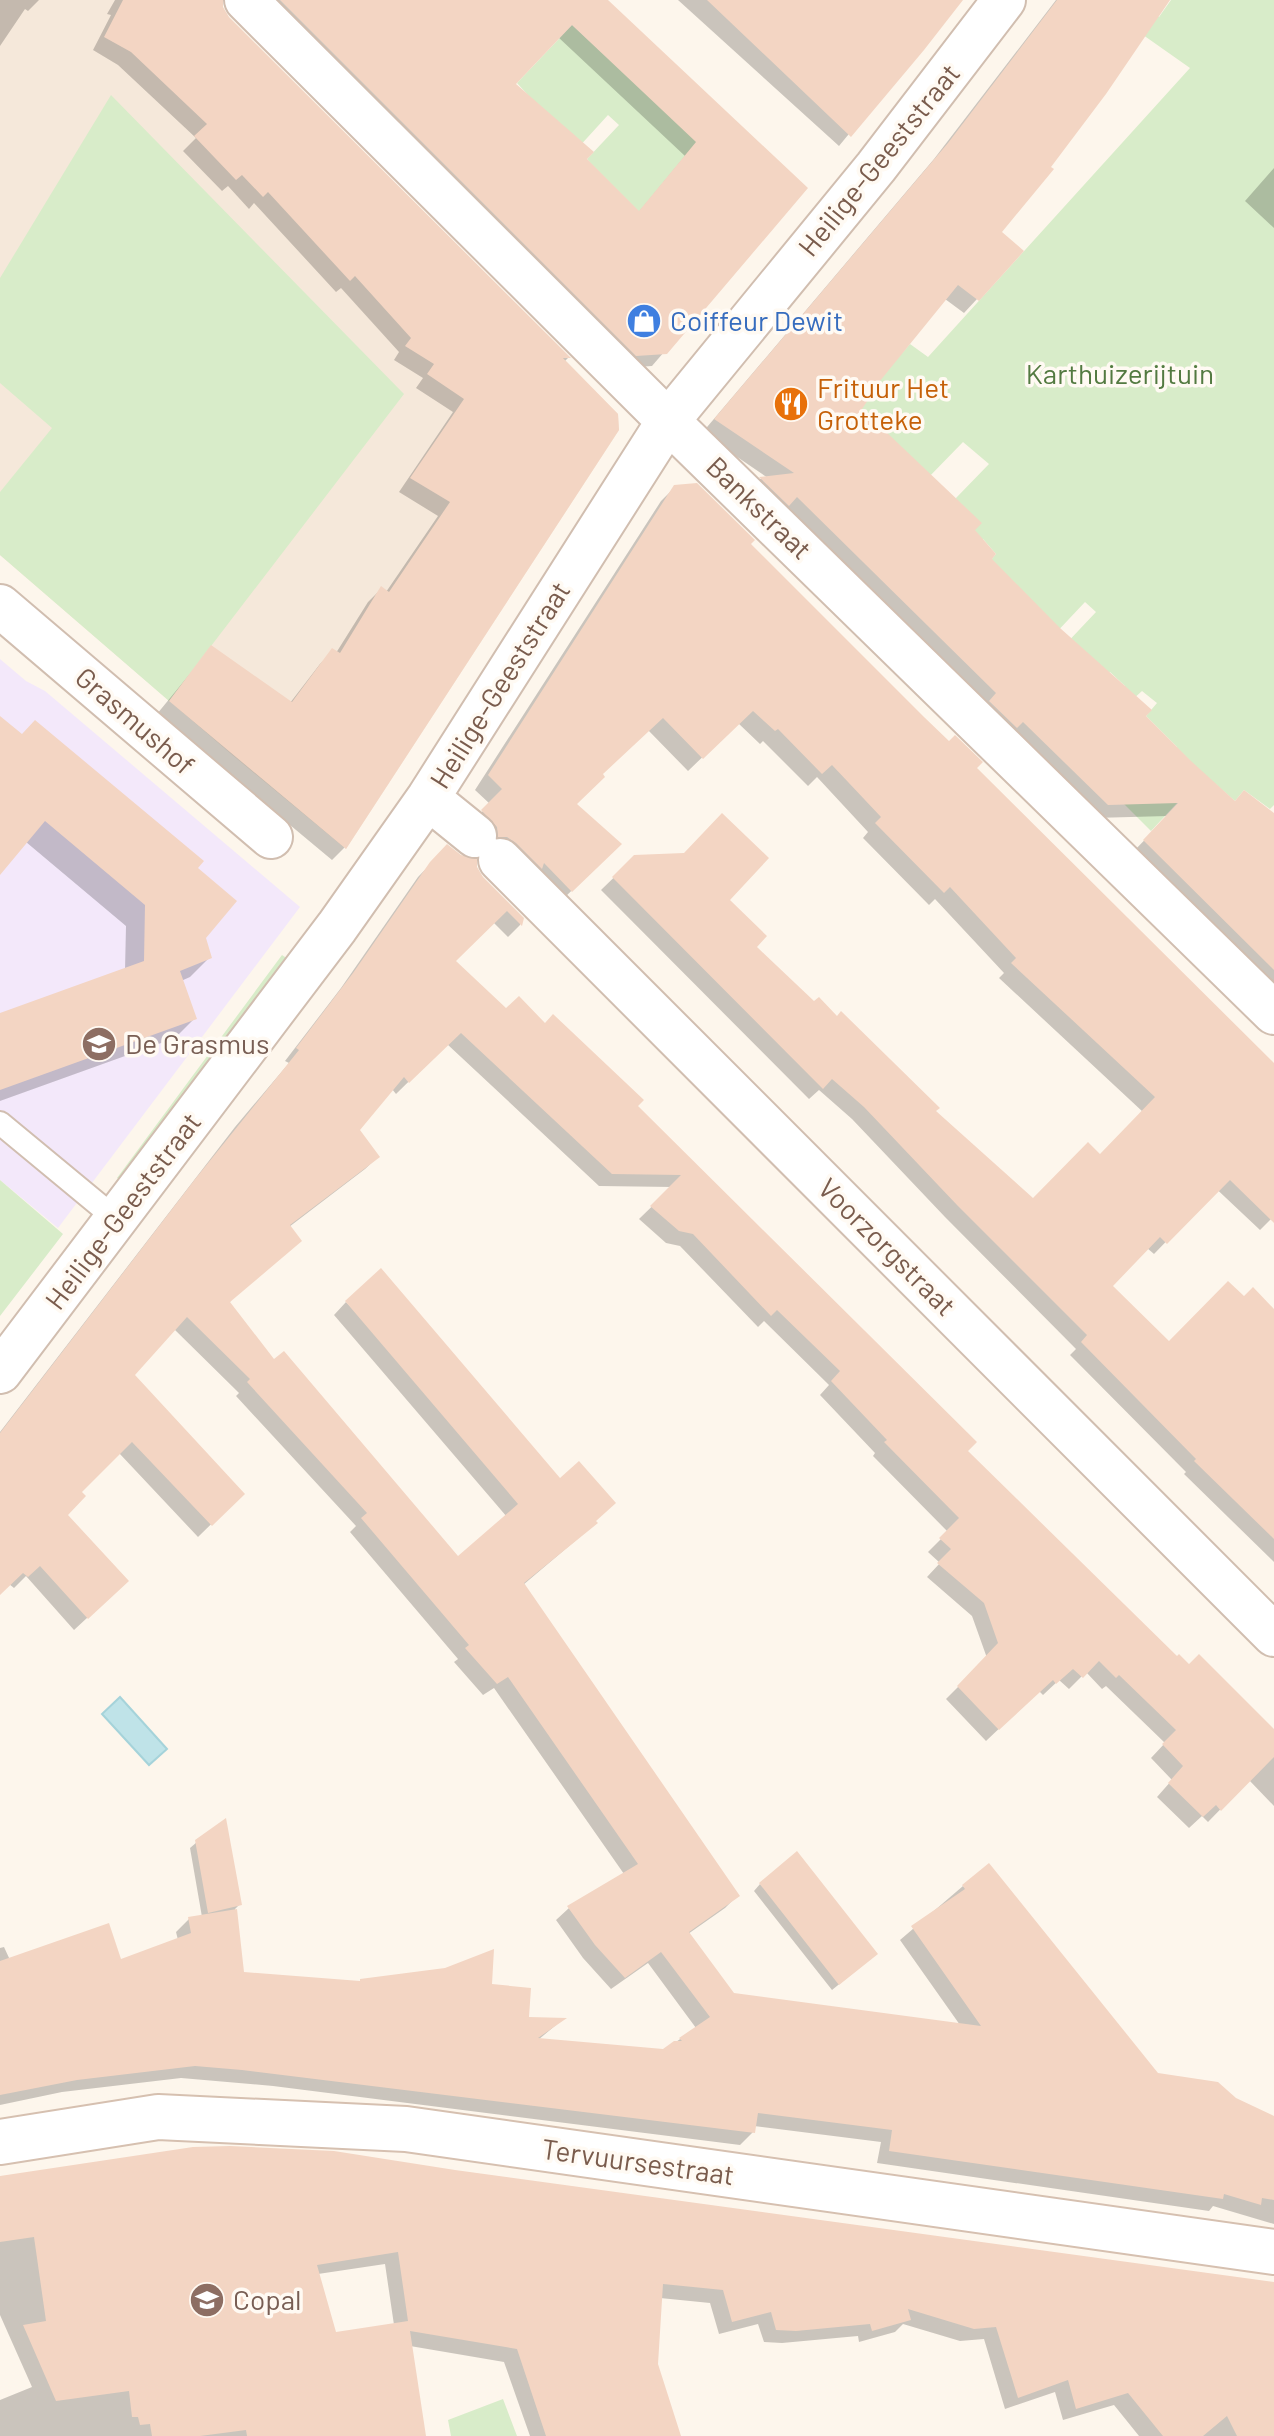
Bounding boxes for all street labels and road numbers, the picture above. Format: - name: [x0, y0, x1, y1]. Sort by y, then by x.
- street label: Heilige-Geeststraat: [790, 56, 966, 262]
- street label: Bankstraat: [700, 449, 819, 566]
- street label: Heilige-Geeststraat: [422, 575, 577, 794]
- street label: Grasmushof: [69, 659, 202, 781]
- street label: Heilige-Geeststraat: [37, 1105, 207, 1316]
- street label: Voorzorgstraat: [812, 1170, 964, 1322]
- street label: Tervuursestraat: [540, 2131, 737, 2191]

